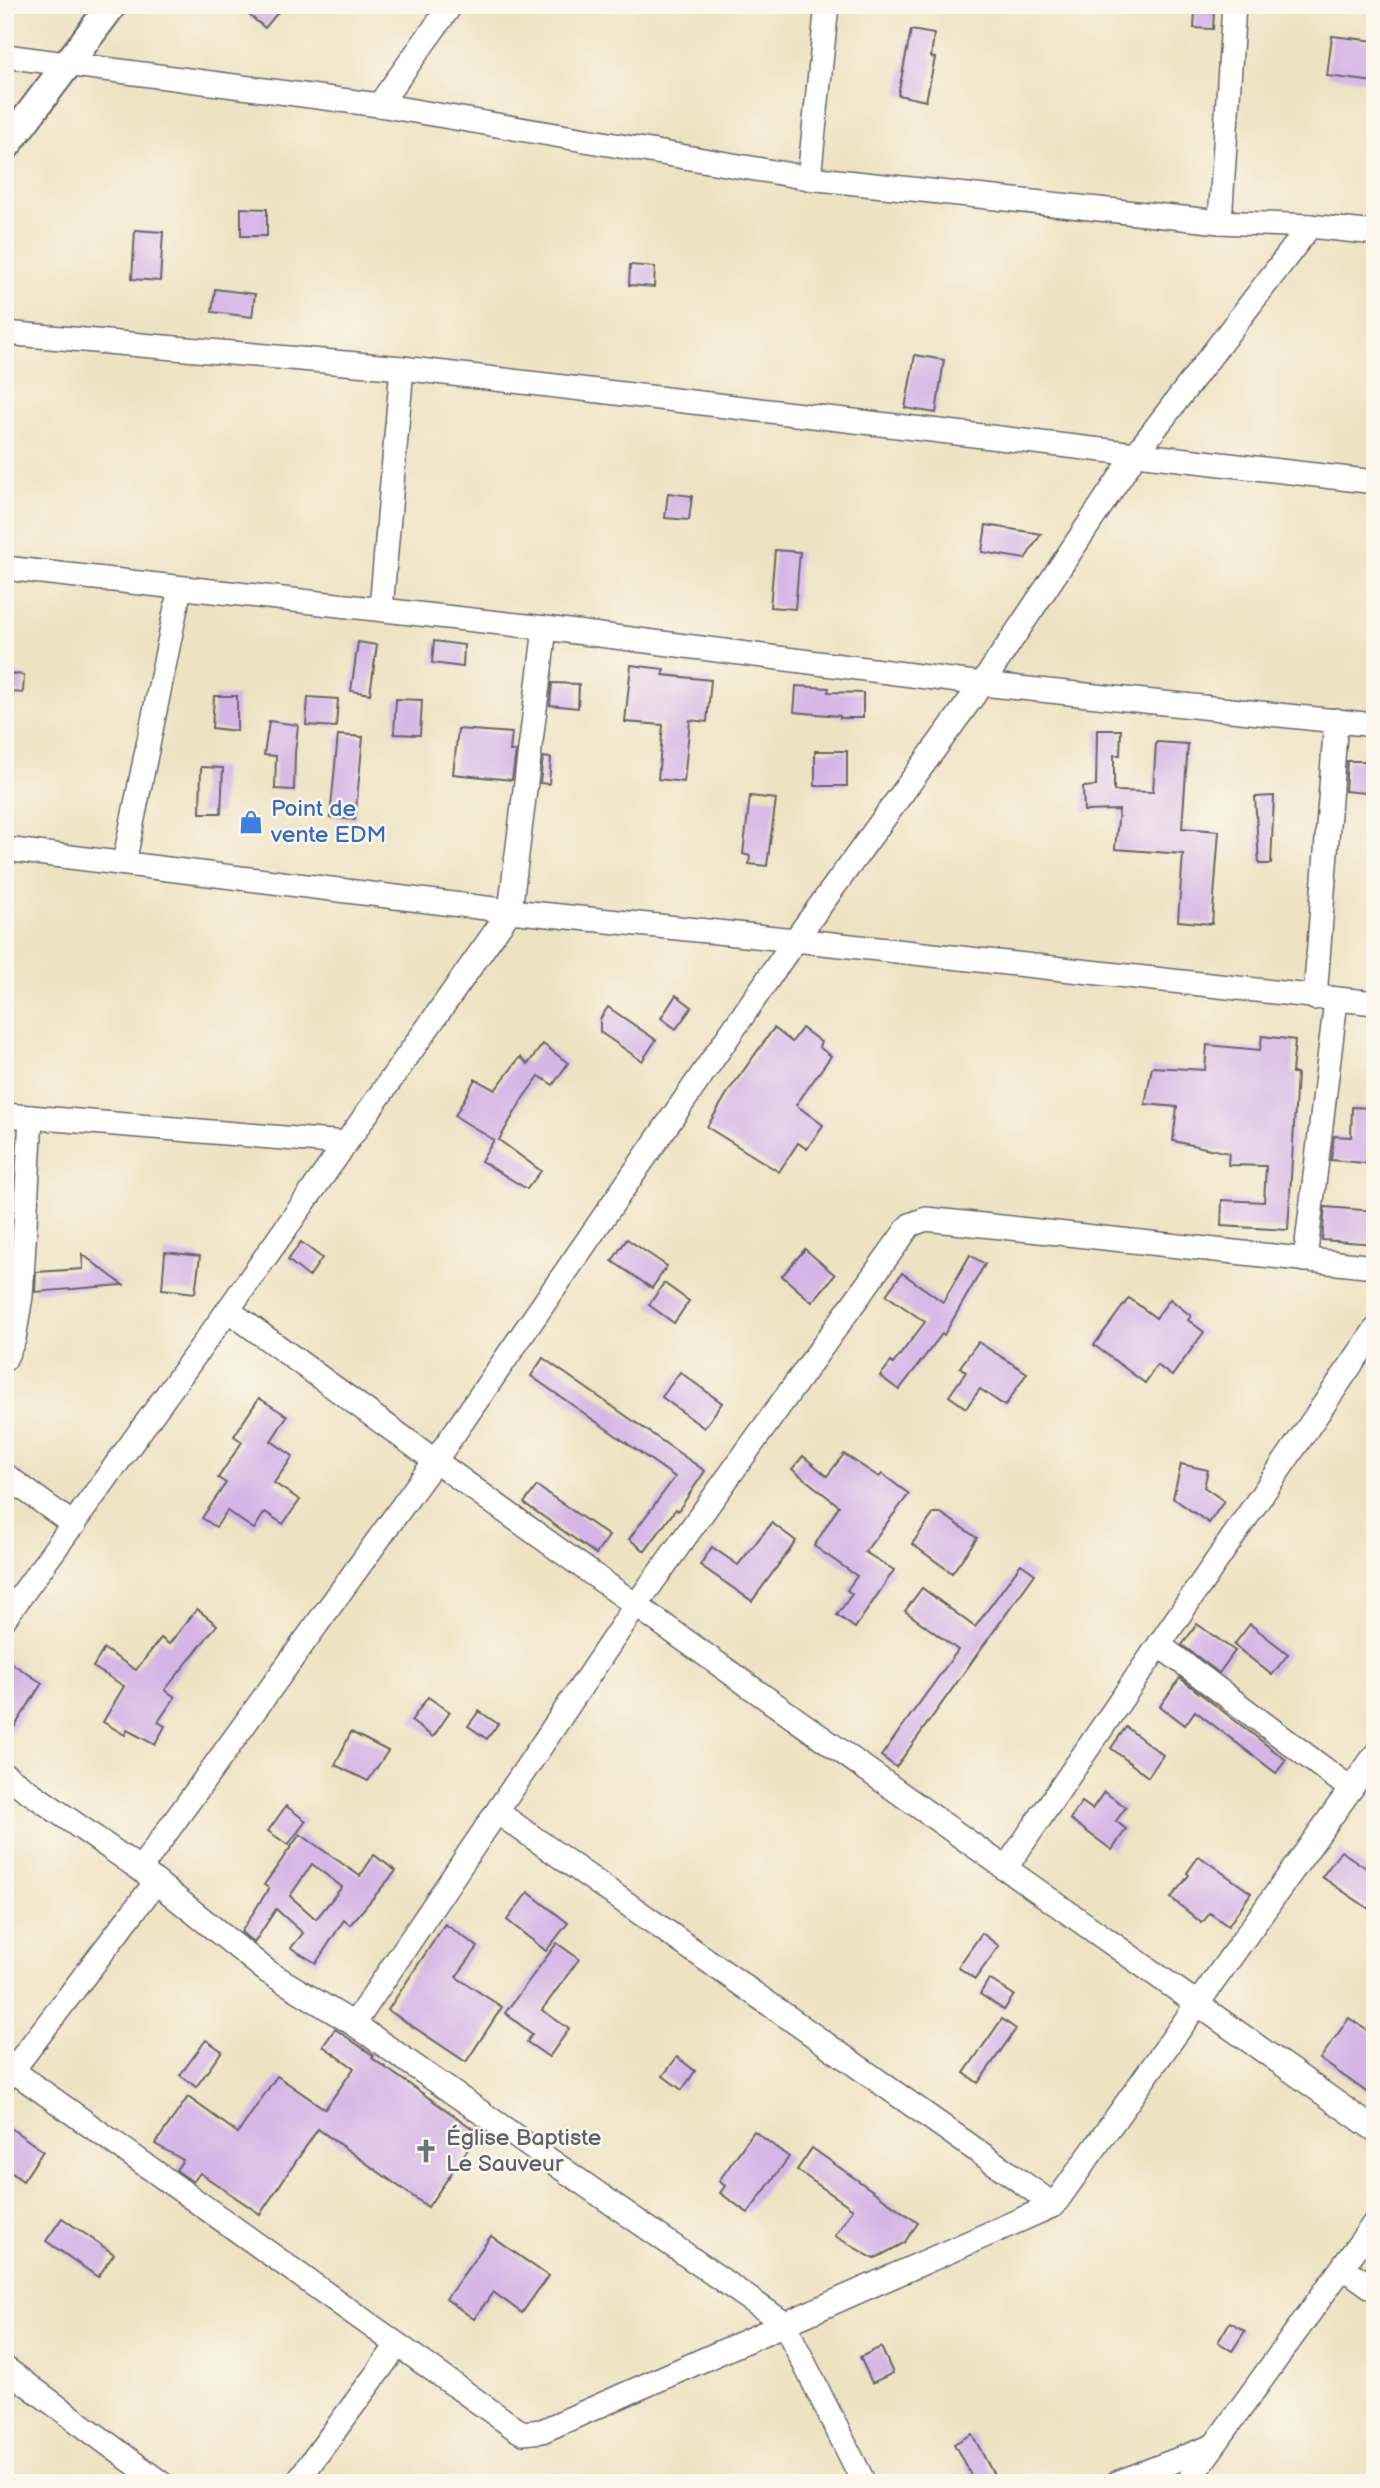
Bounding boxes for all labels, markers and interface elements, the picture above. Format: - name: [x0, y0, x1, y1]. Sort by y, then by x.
- place label: Point de vente EDM: [270, 795, 386, 849]
- shop icon: Point de vente EDM: [237, 808, 265, 836]
- place label: Église Baptiste Le Sauveur: [446, 2124, 601, 2178]
- church icon: Église Baptiste Le Sauveur: [412, 2137, 440, 2165]

